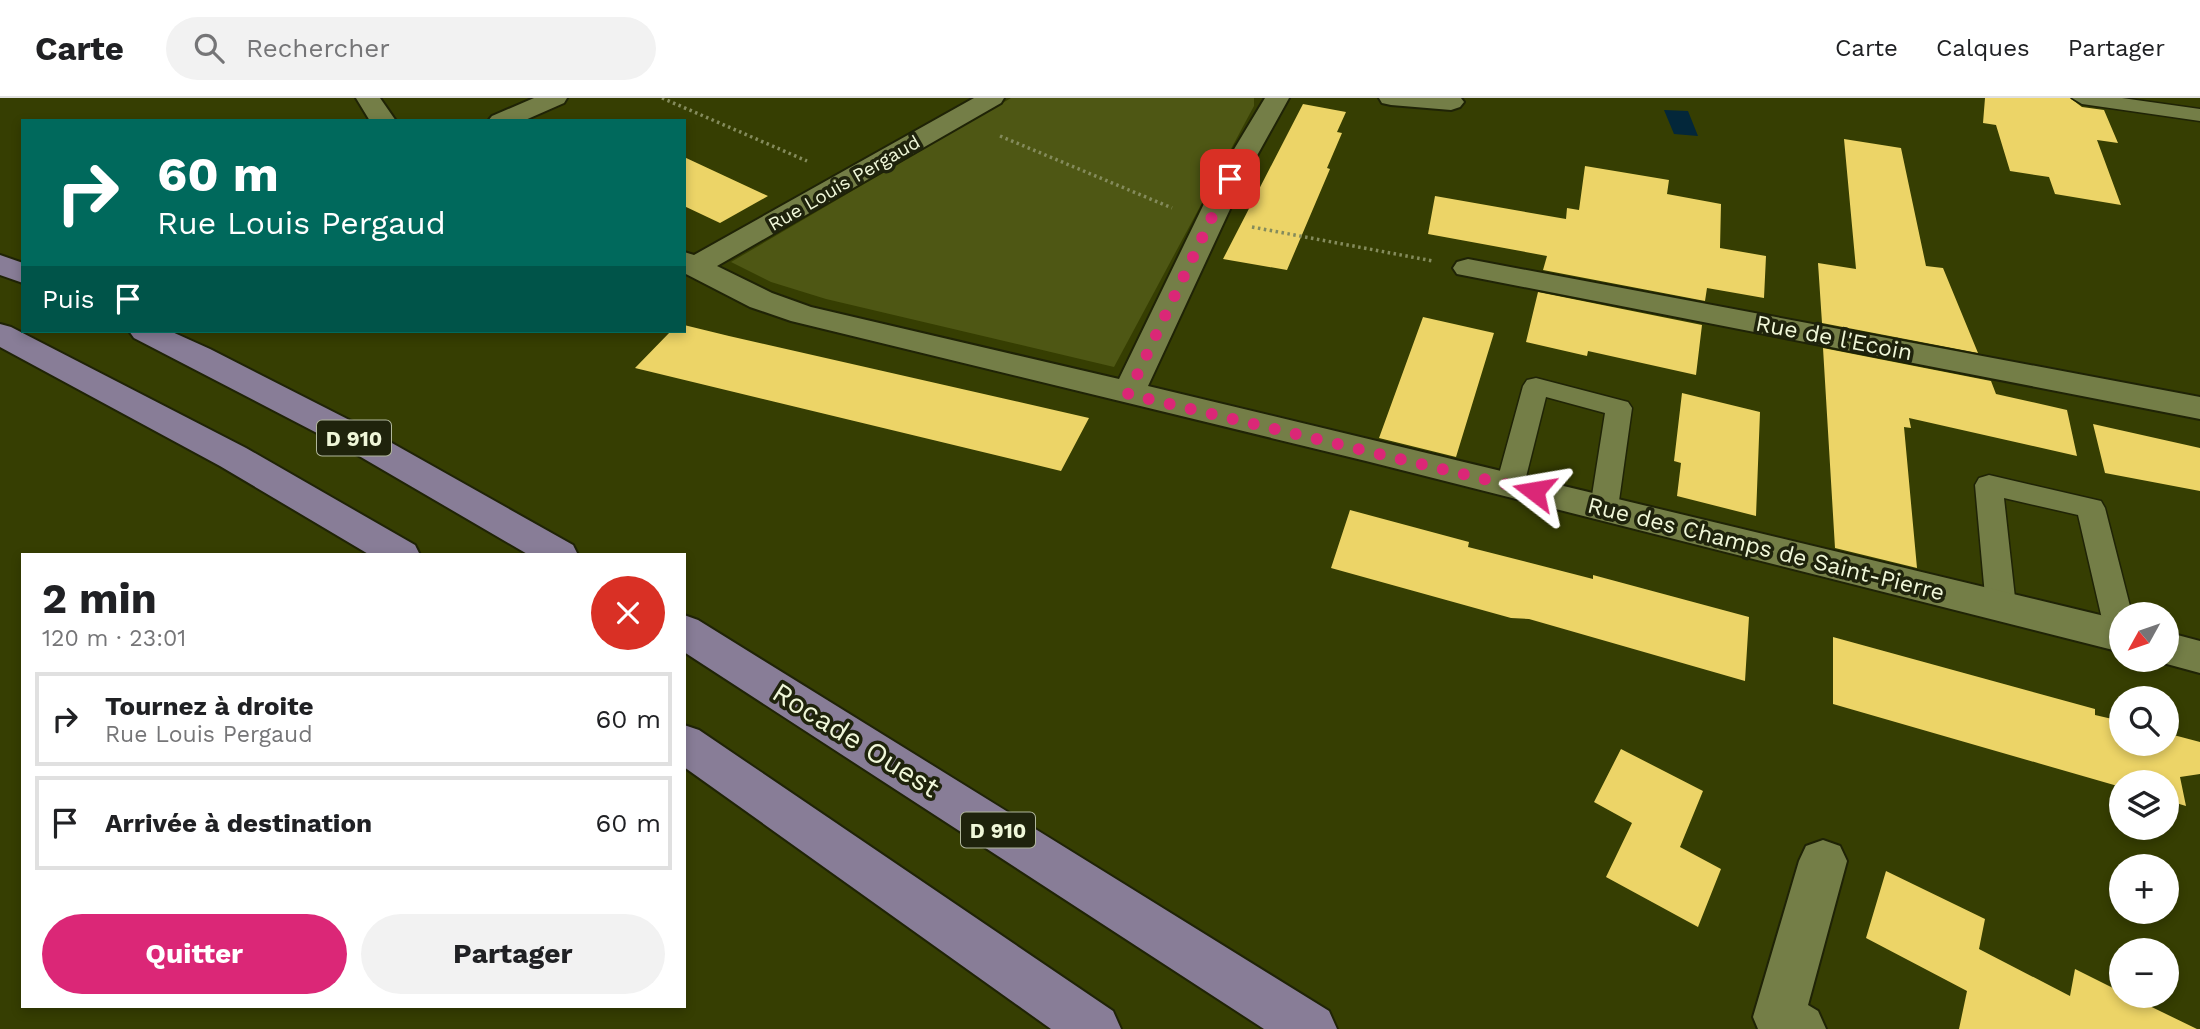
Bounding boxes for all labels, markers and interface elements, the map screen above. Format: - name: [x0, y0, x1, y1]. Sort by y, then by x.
- search box: [166, 17, 656, 80]
- text: Carte: [35, 29, 124, 68]
- icon: search: [190, 29, 228, 67]
- text: Rechercher: [246, 33, 390, 63]
- text: Carte: [1835, 34, 1898, 62]
- text: Calques: [1936, 34, 2030, 62]
- text: Partager: [2068, 34, 2165, 62]
- street label: Rue Louis Pergaud: [764, 130, 924, 236]
- text: 60 m: [157, 145, 279, 203]
- icon: right: [42, 147, 133, 238]
- pin: [1200, 149, 1260, 209]
- icon: arrive: [1211, 160, 1249, 198]
- text: Rue Louis Pergaud: [157, 204, 446, 242]
- icon: arrive: [109, 280, 147, 318]
- text: Puis: [42, 284, 95, 314]
- street label: Rue de l'Ecoin: [1753, 310, 1915, 366]
- road number: D 910: [317, 420, 391, 456]
- position arrow: [1497, 454, 1571, 528]
- street label: Rue des Champs de Saint-Pierre: [1585, 492, 1947, 606]
- text: 2 min: [42, 574, 157, 623]
- button: close: [591, 576, 665, 650]
- north arrow: [2109, 602, 2179, 672]
- map controls: [2109, 602, 2179, 1008]
- text: 120 m · 23:01: [42, 625, 186, 652]
- street label: Rocade Ouest: [766, 676, 946, 805]
- button: search: [2109, 686, 2179, 756]
- text: Tournez à droite: [105, 691, 314, 721]
- icon: right: [46, 700, 84, 738]
- text: 60 m: [595, 704, 661, 734]
- text: Rue Louis Pergaud: [105, 721, 313, 748]
- button: layers: [2109, 770, 2179, 840]
- icon: arrive: [46, 804, 84, 842]
- text: Arrivée à destination: [105, 808, 372, 838]
- text: 60 m: [595, 808, 661, 838]
- road number: D 910: [961, 812, 1035, 848]
- button: +: [2109, 854, 2179, 924]
- button: Quitter: [42, 914, 347, 994]
- button: Partager: [361, 914, 665, 994]
- button: −: [2109, 938, 2179, 1008]

